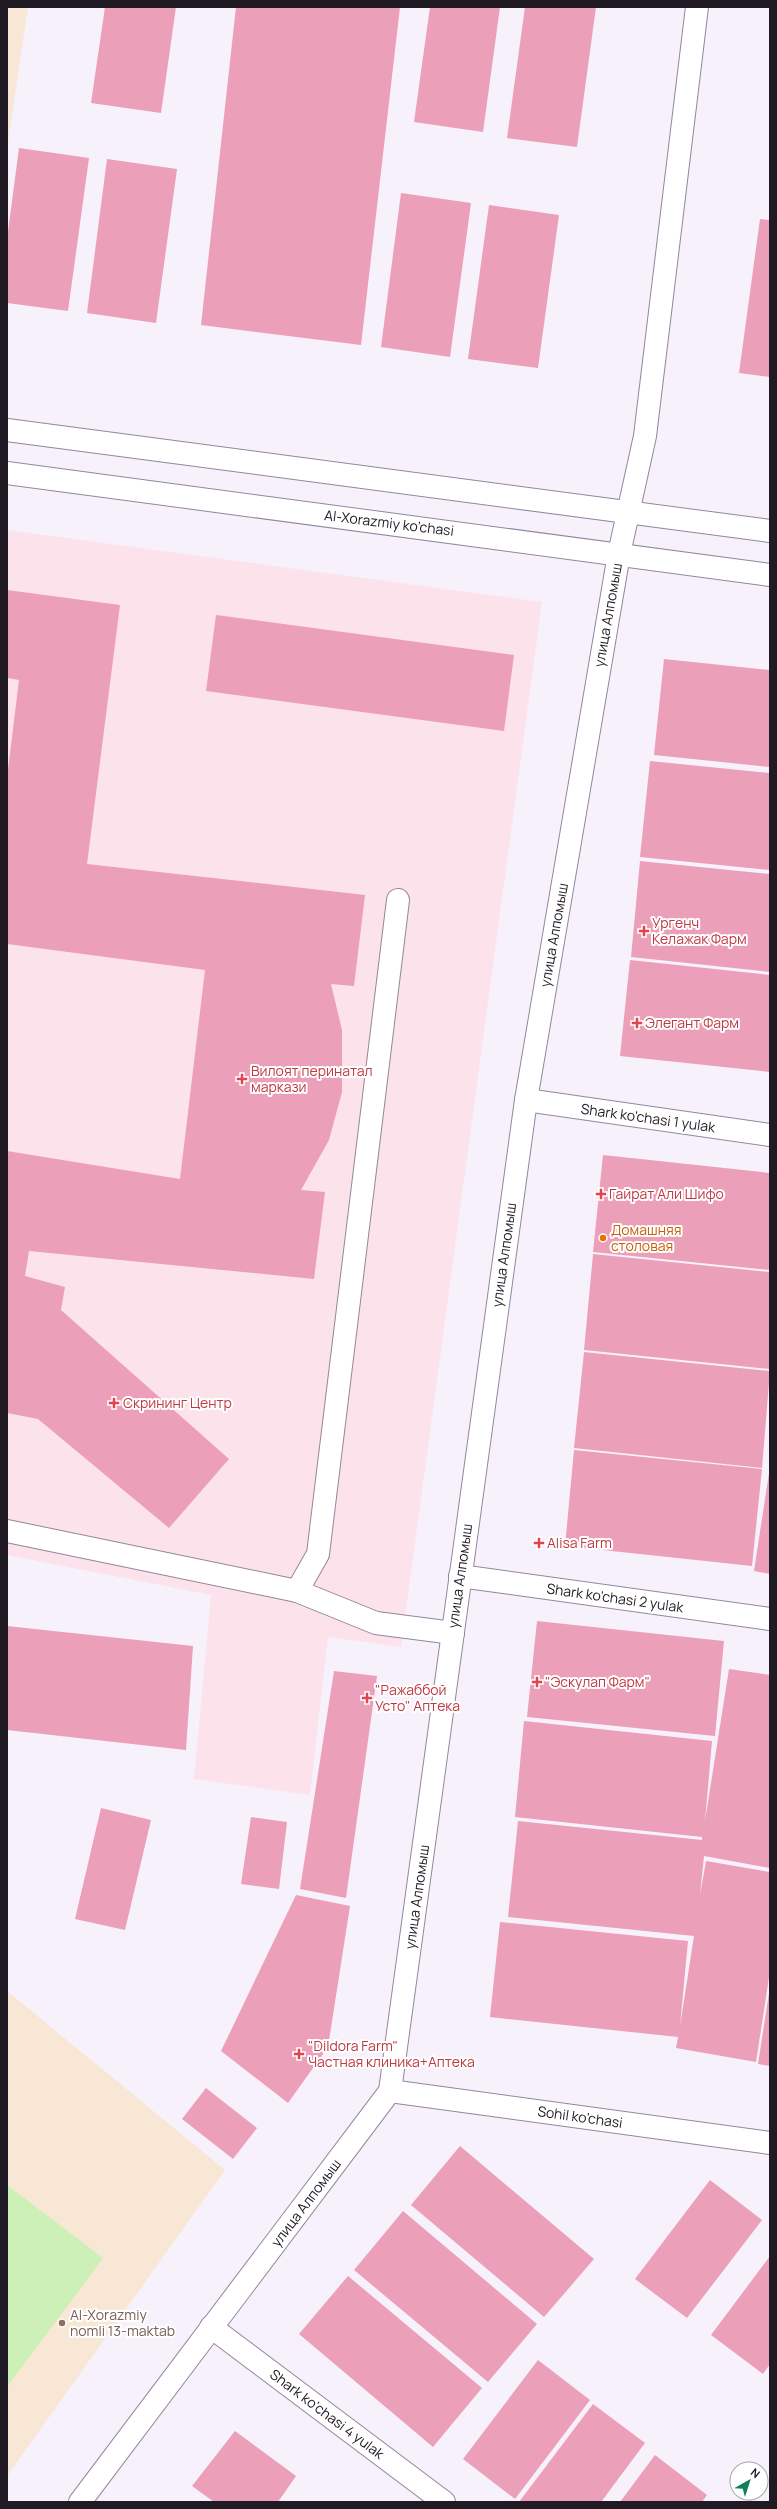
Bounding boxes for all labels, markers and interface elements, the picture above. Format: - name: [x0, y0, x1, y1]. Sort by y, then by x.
- street label: Al-Xorazmiy ko’chasi: [323, 505, 455, 540]
- street label: улица Алпомыш: [589, 561, 626, 668]
- street label: улица Алпомыш: [535, 881, 572, 988]
- place label: Ургенч Келажак Фарм: [652, 913, 747, 948]
- marker: Ургенч Келажак Фарм: [639, 926, 649, 936]
- place label: Элегант Фарм: [645, 1013, 739, 1032]
- marker: Элегант Фарм: [632, 1018, 642, 1028]
- place label: Вилоят перинатал маркази: [251, 1061, 373, 1096]
- marker: Вилоят перинатал маркази: [236, 1073, 248, 1085]
- street label: Shark ko'chasi 1 yulak: [580, 1099, 717, 1136]
- place label: Гайрат Али Шифо: [609, 1184, 724, 1203]
- marker: Гайрат Али Шифо: [596, 1189, 606, 1199]
- street label: улица Алпомыш: [487, 1202, 520, 1308]
- place label: Домашняя столовая: [611, 1220, 681, 1255]
- marker: Домашняя столовая: [598, 1233, 608, 1243]
- place label: Скрининг Центр: [123, 1393, 232, 1412]
- marker: Скрининг Центр: [108, 1397, 120, 1409]
- street label: улица Алпомыш: [443, 1523, 476, 1629]
- place label: Alisa Farm: [547, 1533, 612, 1552]
- marker: Alisa Farm: [534, 1538, 544, 1548]
- street label: Shark ko'chasi 2 yulak: [545, 1578, 686, 1617]
- place label: "Эскулап Фарм": [545, 1672, 650, 1691]
- marker: "Эскулап Фарм": [532, 1677, 542, 1687]
- place label: "Ражаббой Усто" Аптека: [375, 1680, 460, 1715]
- marker: "Ражаббой Усто" Аптека: [362, 1693, 372, 1703]
- street label: улица Алпомыш: [400, 1844, 433, 1950]
- place label: "Dildora Farm" Частная клиника+Аптека: [308, 2036, 475, 2071]
- marker: "Dildora Farm" Частная клиника+Аптека: [293, 2048, 305, 2060]
- street label: Sohil ko'chasi: [536, 2101, 624, 2132]
- street label: улица Алпомыш: [266, 2155, 345, 2250]
- place label: Аl-Xоrаzmiy nоmli 13-mаktаb: [70, 2305, 175, 2340]
- marker: Аl-Xоrаzmiy nоmli 13-mаktаb: [57, 2318, 67, 2328]
- street label: Shark ko'chasi 4 yulak: [266, 2364, 389, 2463]
- north arrow: [729, 2461, 769, 2501]
- text: N: [748, 2465, 763, 2481]

